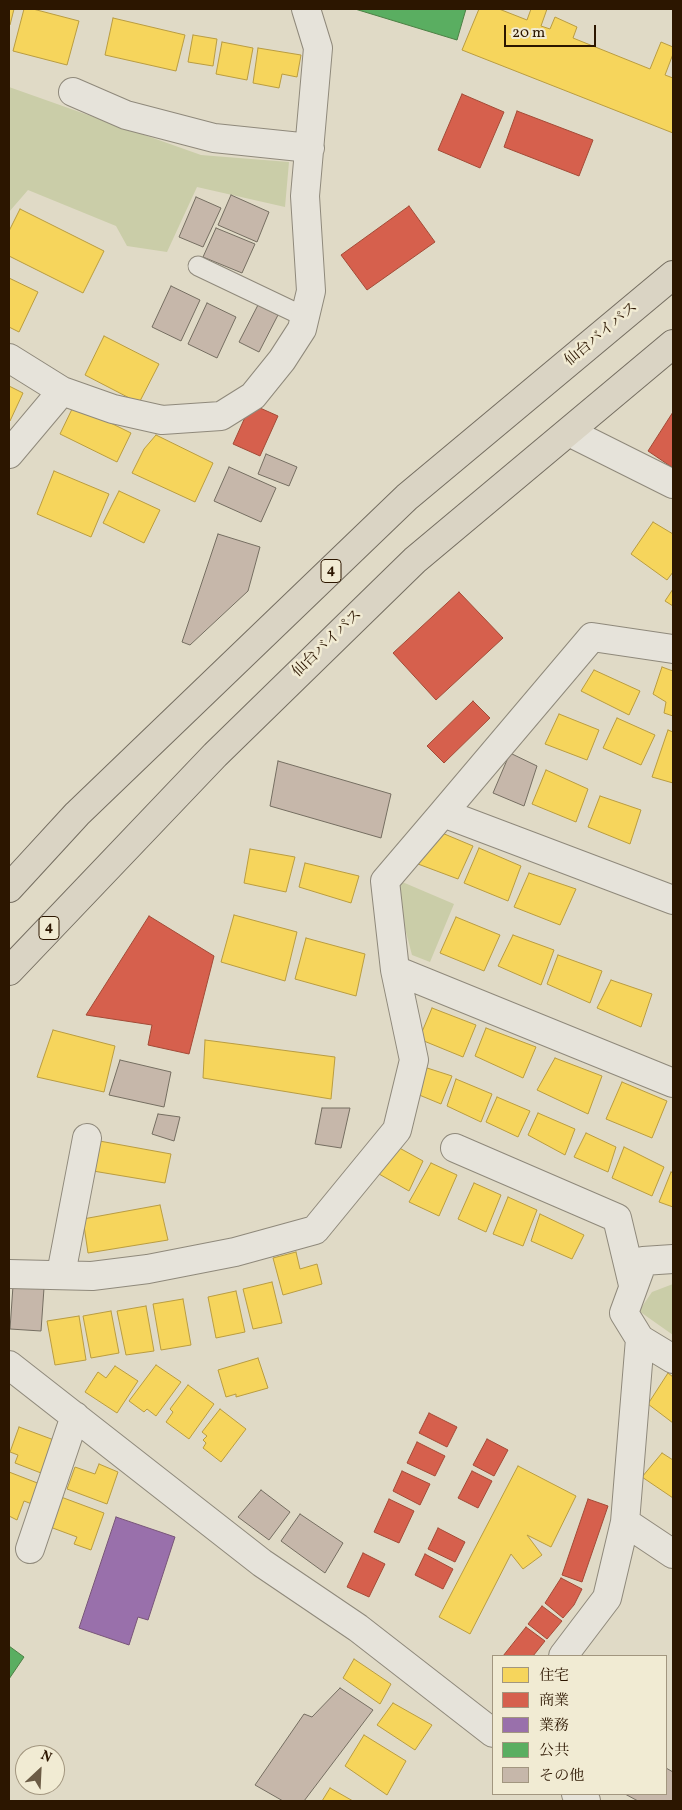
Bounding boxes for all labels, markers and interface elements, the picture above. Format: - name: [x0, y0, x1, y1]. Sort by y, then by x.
- scale bar: [507, 15, 600, 47]
- text: 20 m: [512, 23, 545, 44]
- street label: 仙台バイパス: [562, 299, 642, 371]
- road number: 4: [321, 560, 341, 582]
- street label: 仙台バイパス: [289, 606, 367, 682]
- road number: 4: [39, 916, 59, 940]
- legend: [492, 1655, 667, 1795]
- text: 住宅: [539, 1666, 569, 1687]
- text: 商業: [539, 1691, 569, 1712]
- text: 業務: [539, 1716, 569, 1737]
- text: 公共: [539, 1741, 569, 1762]
- north arrow: [15, 1745, 65, 1795]
- text: N: [37, 1746, 55, 1768]
- text: その他: [539, 1766, 584, 1787]

